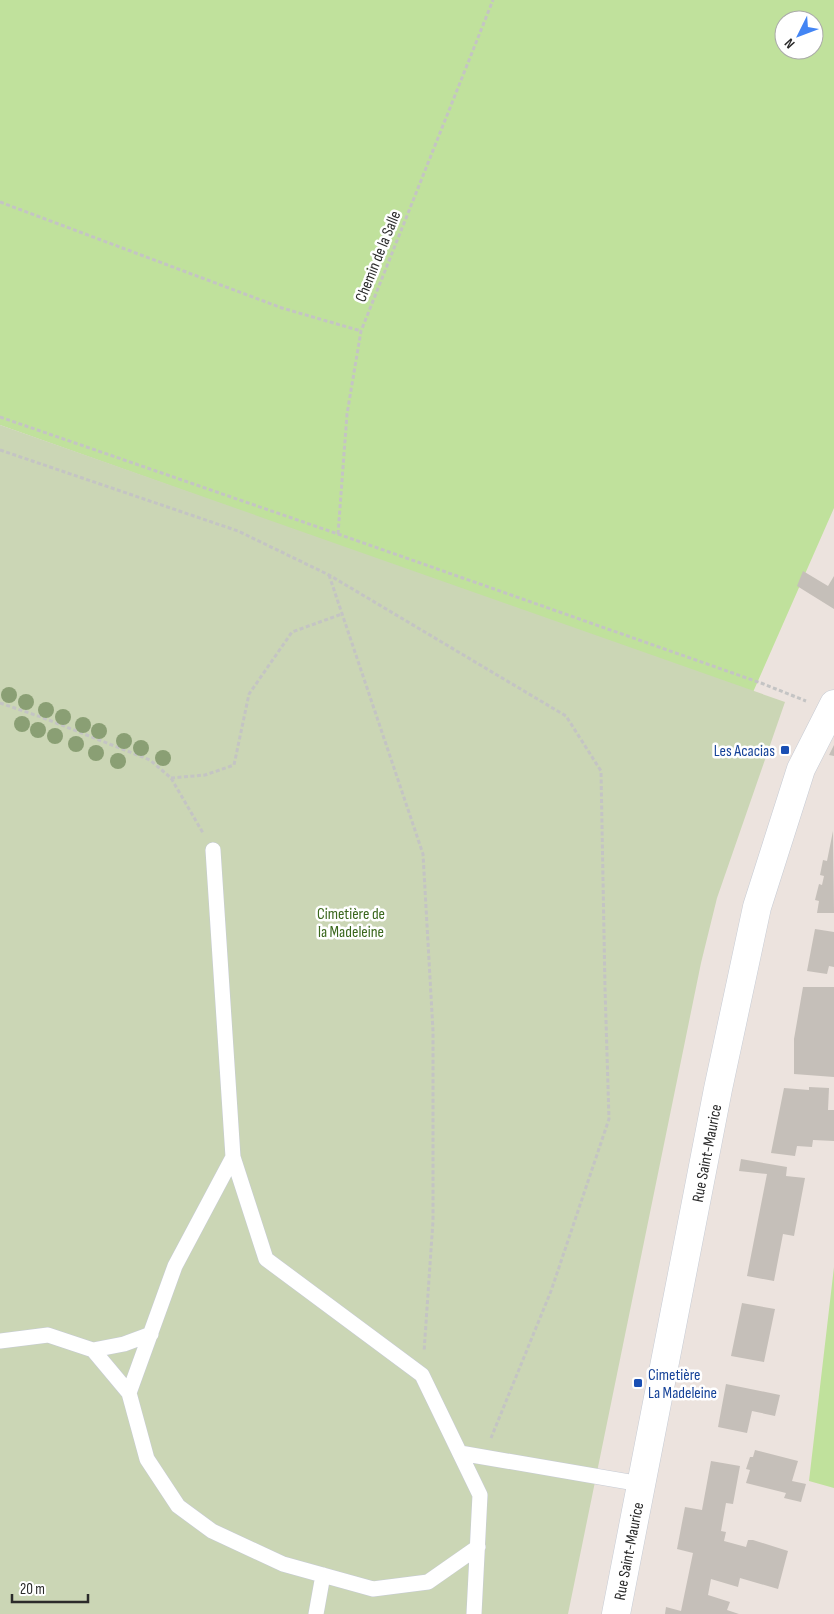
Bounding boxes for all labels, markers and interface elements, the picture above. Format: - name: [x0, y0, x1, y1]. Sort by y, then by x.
- north arrow: [774, 10, 824, 60]
- text: N: [781, 35, 799, 52]
- street label: Chemin de la Salle: [352, 208, 405, 305]
- place label: Les Acacias: [714, 742, 775, 761]
- marker: Les Acacias: [779, 744, 791, 756]
- park label: Cimetière de la Madeleine: [317, 905, 385, 942]
- street label: Rue Saint-Maurice: [689, 1103, 726, 1204]
- place label: Cimetière La Madeleine: [648, 1366, 717, 1403]
- marker: Cimetière La Madeleine: [632, 1377, 644, 1389]
- street label: Rue Saint-Maurice: [611, 1501, 648, 1602]
- scale bar: [12, 1572, 89, 1604]
- text: 20 m: [20, 1580, 45, 1599]

